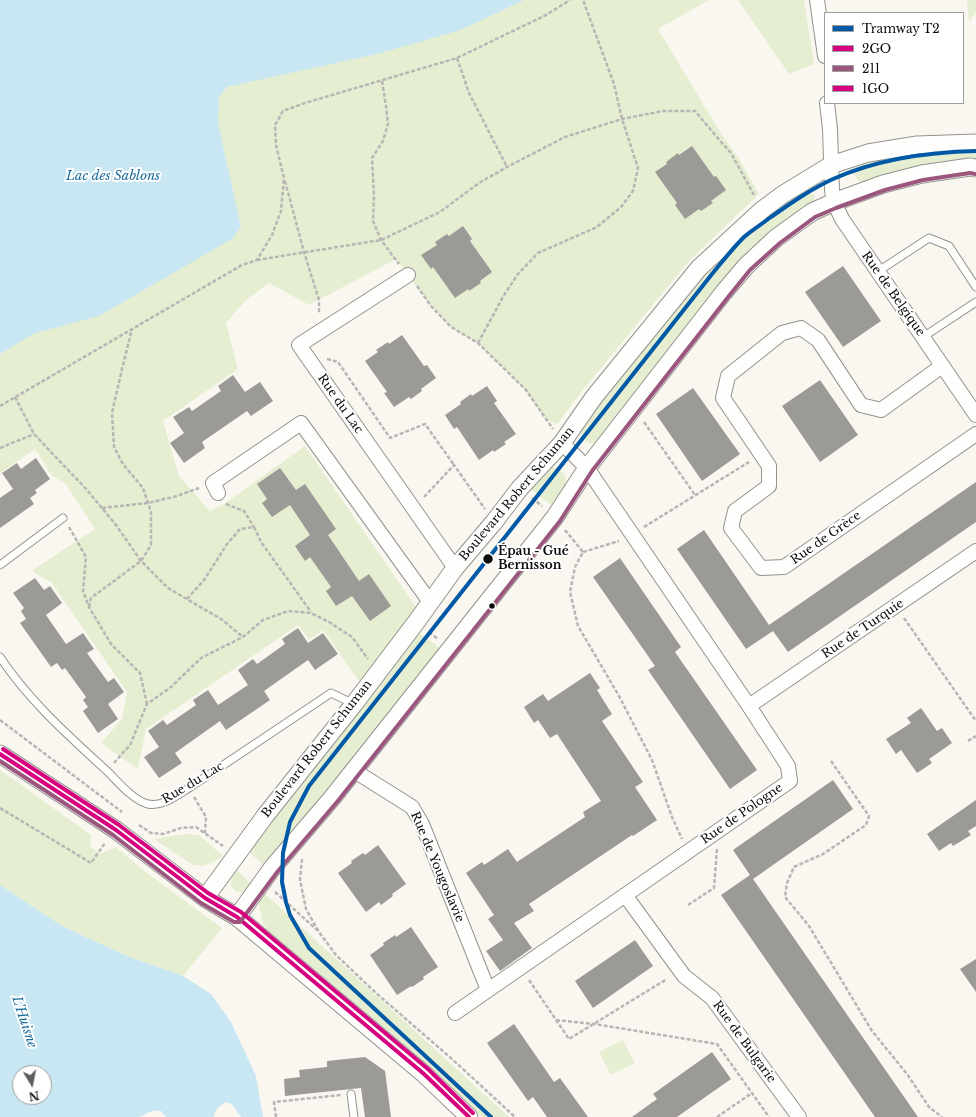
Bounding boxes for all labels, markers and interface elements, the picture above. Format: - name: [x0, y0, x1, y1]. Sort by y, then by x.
- legend: [824, 12, 964, 104]
- text: Tramway T2: [862, 21, 940, 36]
- text: 2GO: [862, 41, 891, 56]
- text: 211: [862, 61, 880, 76]
- text: 1GO: [862, 81, 889, 96]
- water label: Lac des Sablons: [66, 168, 160, 184]
- street label: Rue de Belgique: [858, 249, 928, 339]
- street label: Rue du Lac: [314, 372, 366, 436]
- street label: Boulevard Robert Schuman: [457, 424, 577, 564]
- street label: Rue de Grèce: [788, 508, 864, 568]
- place label: Épau - Gué Bernisson: [498, 545, 569, 573]
- marker: Épau - Gué Bernisson: [481, 552, 495, 566]
- street label: Rue de Turquie: [819, 596, 907, 662]
- unlabelled marker: [487, 601, 497, 611]
- street label: Boulevard Robert Schuman: [259, 677, 375, 821]
- street label: Rue du Lac: [160, 759, 226, 807]
- street label: Rue de Pologne: [699, 781, 785, 847]
- street label: Rue de Yougoslavie: [407, 810, 467, 924]
- water label: L'Huisne: [8, 994, 40, 1050]
- street label: Rue de Bulgarie: [709, 998, 779, 1086]
- north arrow: [12, 1065, 52, 1105]
- text: N: [28, 1088, 40, 1104]

